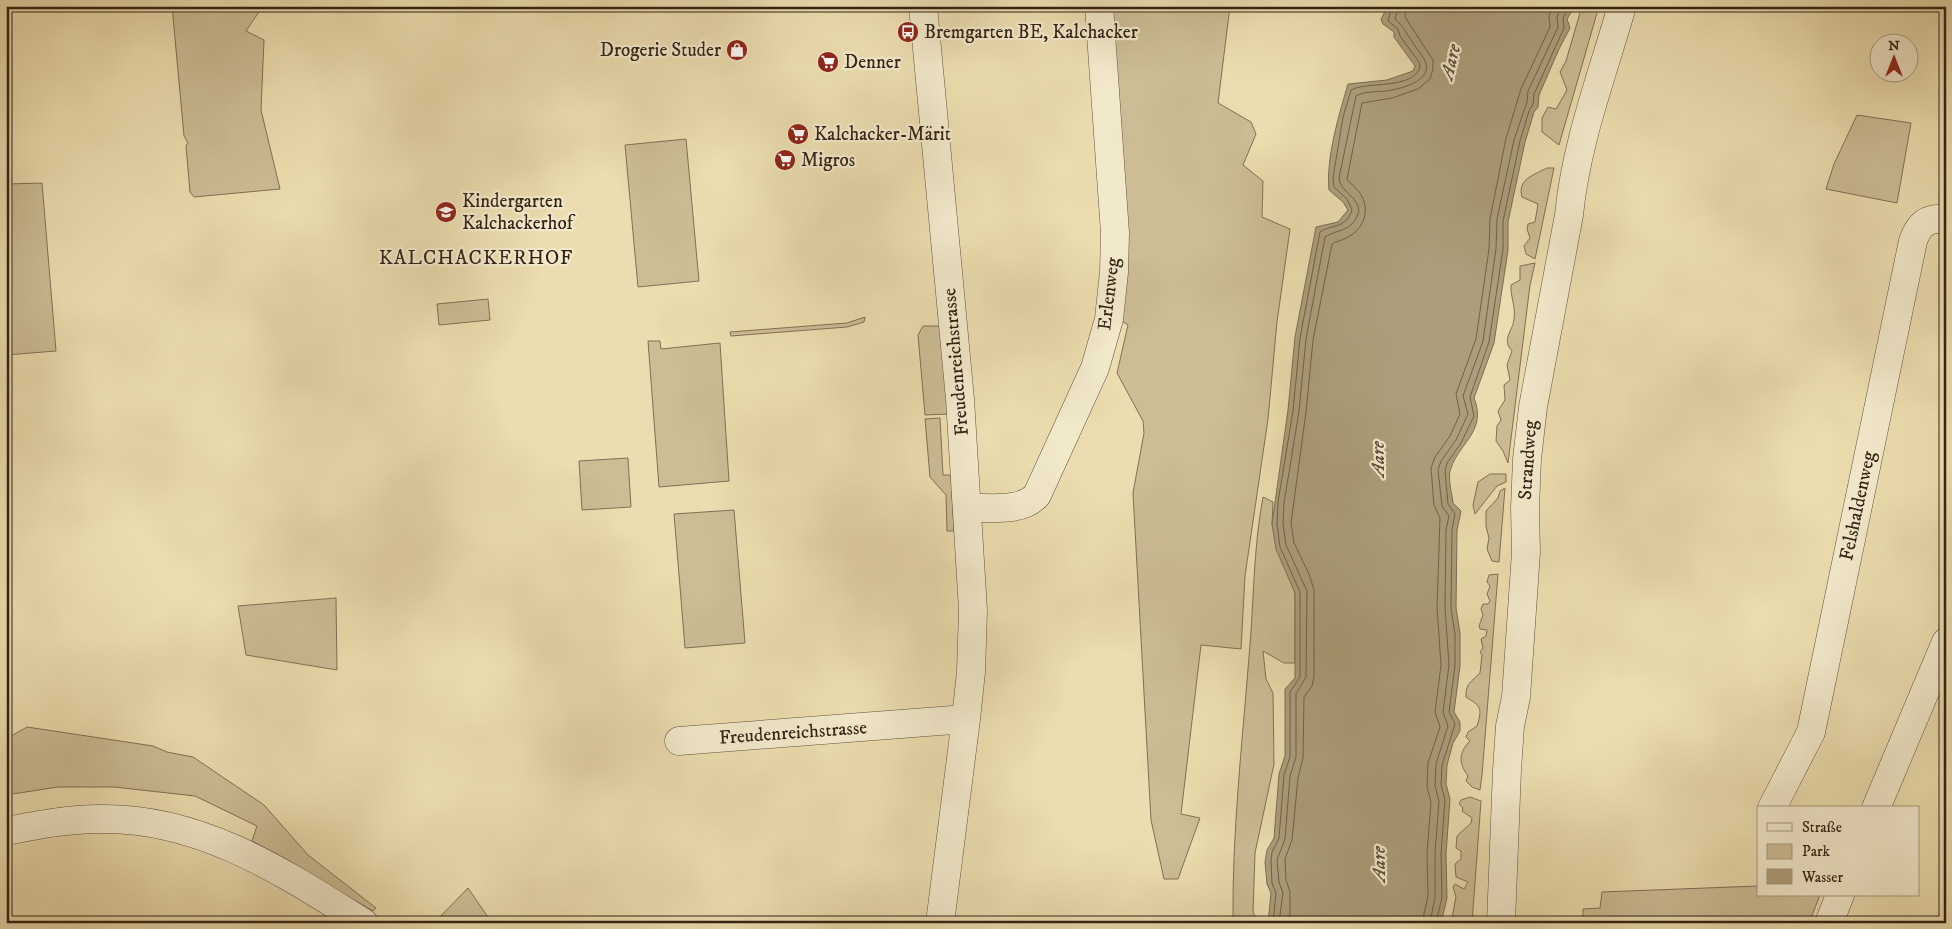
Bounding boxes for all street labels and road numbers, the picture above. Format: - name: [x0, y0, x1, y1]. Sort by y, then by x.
- street label: Erlenweg: [1093, 256, 1125, 332]
- street label: Freudenreichstrasse: [938, 287, 974, 437]
- street label: Strandweg: [1514, 419, 1542, 501]
- street label: Felshaldenweg: [1835, 448, 1881, 563]
- street label: Freudenreichstrasse: [718, 716, 868, 750]

